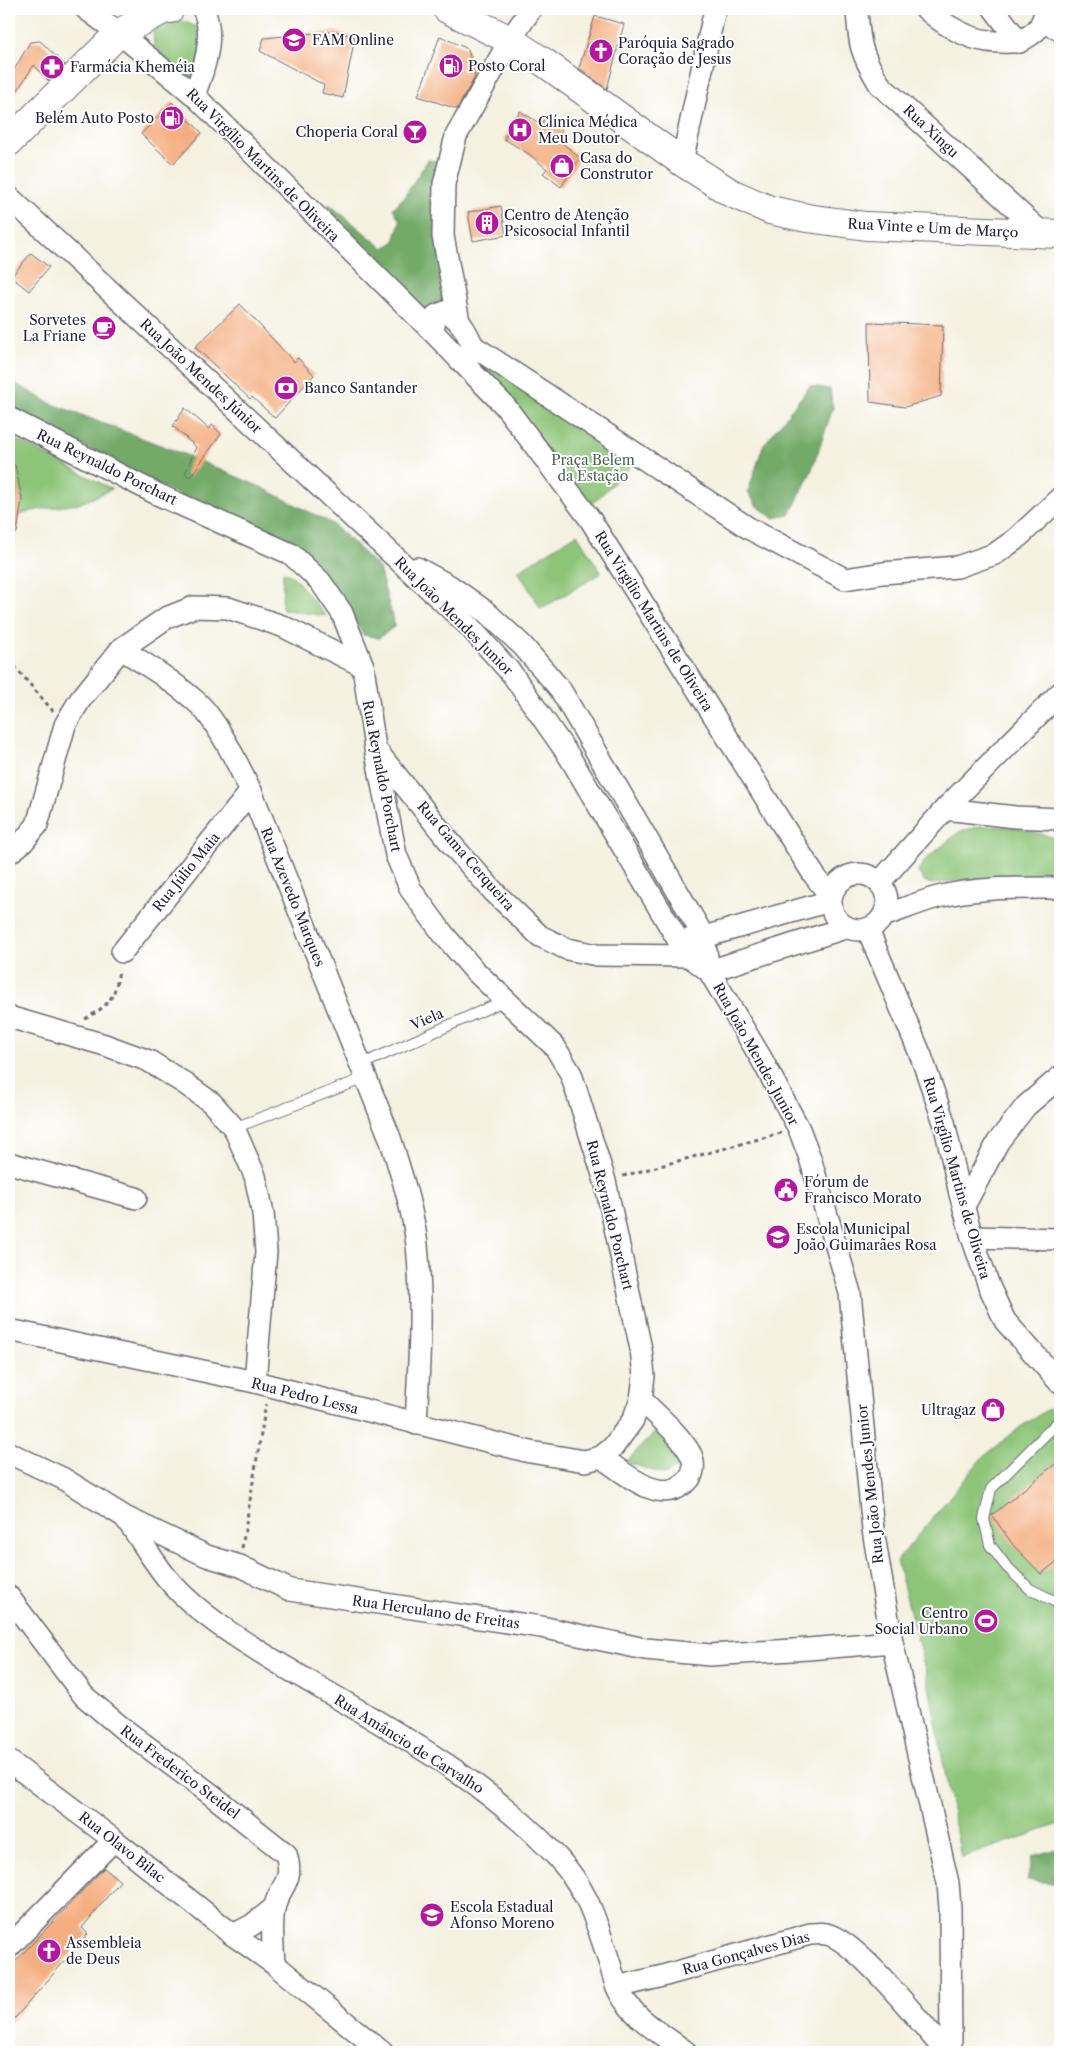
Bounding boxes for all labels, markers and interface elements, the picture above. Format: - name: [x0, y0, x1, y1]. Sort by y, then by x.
- school or university icon: FAM Online: [281, 27, 307, 53]
- place label: FAM Online: [312, 31, 394, 49]
- place label: Paróquia Sagrado Coração de Jesus: [618, 34, 734, 68]
- church icon: Paróquia Sagrado Coração de Jesus: [588, 38, 614, 64]
- fuel station icon: Posto Coral: [438, 53, 464, 79]
- pharmacy icon: Farmácia Kheméia: [39, 54, 65, 80]
- place label: Posto Coral: [468, 57, 546, 75]
- place label: Farmácia Kheméia: [70, 58, 195, 76]
- street label: Rua Virgílio Martins de Oliveira: [183, 85, 344, 246]
- street label: Rua Xingu: [899, 101, 963, 162]
- fuel station icon: Belém Auto Posto: [159, 105, 185, 131]
- place label: Belém Auto Posto: [35, 109, 154, 127]
- place label: Clínica Médica Meu Doutor: [538, 113, 638, 147]
- hospital icon: Clínica Médica Meu Doutor: [507, 117, 533, 143]
- bar icon: Choperia Coral: [402, 119, 428, 145]
- place label: Choperia Coral: [296, 123, 398, 141]
- place label: Casa do Construtor: [580, 149, 653, 183]
- shop icon: Casa do Construtor: [549, 153, 575, 179]
- place label: Centro de Atenção Psicosocial Infantil: [504, 206, 630, 240]
- building icon: Centro de Atenção Psicosocial Infantil: [474, 210, 500, 236]
- street label: Rua Vinte e Um de Março: [847, 215, 1019, 241]
- place label: Sorvetes La Friane: [23, 311, 86, 345]
- cafe icon: Sorvetes La Friane: [91, 315, 117, 341]
- street label: Rua João Mendes Júnior: [136, 315, 266, 437]
- bank icon: Banco Santander: [273, 375, 299, 401]
- place label: Banco Santander: [304, 379, 418, 397]
- street label: Rua Reynaldo Porchart: [34, 425, 180, 509]
- park label: Praça Belem da Estação: [551, 451, 635, 485]
- street label: Rua Virgílio Martins de Oliveira: [591, 527, 717, 715]
- street label: Rua João Mendes Junior: [391, 553, 517, 679]
- street label: Rua Reynaldo Porchart: [358, 699, 406, 853]
- street label: Rua Gama Cerqueira: [414, 798, 519, 915]
- street label: Rua Azevedo Marques: [257, 825, 329, 969]
- street label: Rua Júlio Maia: [149, 828, 224, 915]
- street label: Rua João Mendes Junior: [709, 979, 803, 1129]
- street label: Viela: [407, 1004, 447, 1034]
- street label: Rua Virgílio Martins de Oliveira: [919, 1075, 995, 1282]
- street label: Rua Reynaldo Porchart: [583, 1138, 637, 1292]
- place label: Fórum de Francisco Morato: [804, 1173, 922, 1207]
- public building icon: Fórum de Francisco Morato: [773, 1177, 799, 1203]
- place label: Escola Municipal João Guimarães Rosa: [794, 1220, 937, 1254]
- school or university icon: Escola Municipal João Guimarães Rosa: [765, 1224, 791, 1250]
- street label: Rua Pedro Lessa: [250, 1374, 361, 1418]
- shop icon: Ultragaz: [980, 1397, 1006, 1423]
- place label: Ultragaz: [921, 1401, 976, 1419]
- street label: Rua João Mendes Junior: [853, 1403, 887, 1565]
- street label: Rua Herculano de Freitas: [351, 1591, 521, 1633]
- place label: Centro Social Urbano: [875, 1604, 968, 1638]
- sports icon: Centro Social Urbano: [973, 1608, 999, 1634]
- street label: Rua Amâncio de Carvalho: [331, 1691, 487, 1797]
- street label: Rua Frederico Steidel: [117, 1721, 243, 1823]
- street label: Rua Olavo Bilac: [75, 1808, 169, 1886]
- place label: Escola Estadual Afonso Moreno: [449, 1898, 554, 1932]
- school or university icon: Escola Estadual Afonso Moreno: [419, 1902, 445, 1928]
- street label: Rua Gonçalves Dias: [680, 1927, 812, 1979]
- place label: Assembleia de Deus: [65, 1934, 142, 1968]
- church icon: Assembleia de Deus: [36, 1938, 62, 1964]

